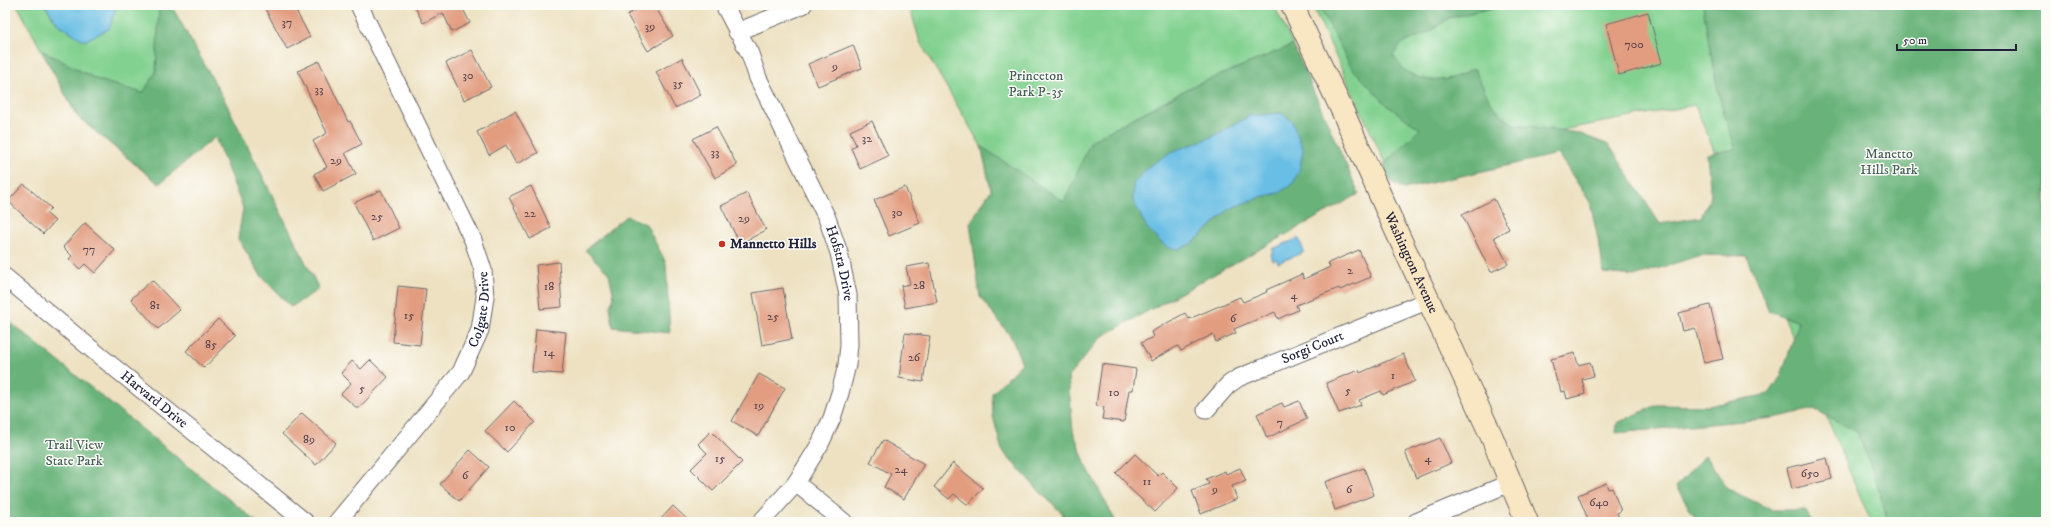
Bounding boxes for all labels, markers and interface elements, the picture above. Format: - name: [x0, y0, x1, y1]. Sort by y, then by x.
- house number: 37: [282, 15, 292, 30]
- house number: 39: [645, 19, 655, 34]
- scale bar: [1897, 26, 2016, 52]
- text: 50 m: [1903, 33, 1927, 48]
- house number: 700: [1624, 37, 1644, 52]
- house number: 9: [831, 59, 838, 74]
- park label: Princeton Park P-35: [1008, 67, 1064, 101]
- house number: 30: [463, 68, 473, 83]
- house number: 35: [673, 76, 683, 91]
- house number: 33: [315, 82, 323, 97]
- house number: 32: [862, 131, 872, 146]
- house number: 33: [711, 145, 719, 160]
- park label: Manetto Hills Park: [1860, 145, 1918, 179]
- house number: 29: [330, 153, 342, 168]
- house number: 30: [892, 205, 902, 220]
- house number: 22: [524, 206, 536, 221]
- street label: Washington Avenue: [1380, 208, 1442, 317]
- house number: 25: [371, 209, 383, 224]
- house number: 29: [738, 211, 750, 226]
- street label: Hofstra Drive: [821, 223, 857, 301]
- place label: Mannetto Hills: [730, 235, 817, 253]
- marker: Mannetto Hills: [717, 239, 727, 249]
- house number: 77: [83, 242, 95, 257]
- house number: 2: [1347, 263, 1353, 278]
- street label: Colgate Drive: [464, 271, 495, 351]
- house number: 28: [913, 278, 925, 293]
- house number: 18: [544, 279, 554, 294]
- house number: 4: [1291, 288, 1299, 303]
- house number: 81: [150, 298, 160, 313]
- house number: 15: [404, 308, 414, 323]
- house number: 25: [767, 309, 779, 324]
- house number: 6: [1230, 311, 1237, 326]
- street label: Sorgi Court: [1279, 327, 1347, 368]
- house number: 85: [205, 337, 217, 352]
- house number: 14: [543, 345, 556, 360]
- house number: 26: [908, 350, 921, 365]
- street label: Harvard Drive: [117, 367, 192, 433]
- house number: 1: [1391, 368, 1395, 383]
- house number: 5: [359, 381, 365, 396]
- house number: 5: [1345, 383, 1351, 398]
- house number: 10: [1109, 385, 1119, 400]
- house number: 19: [754, 398, 764, 413]
- house number: 7: [1277, 415, 1283, 430]
- house number: 10: [505, 420, 515, 435]
- house number: 89: [303, 432, 315, 447]
- park label: Trail View State Park: [45, 436, 103, 470]
- house number: 15: [715, 451, 725, 466]
- house number: 4: [1425, 451, 1433, 466]
- house number: 24: [895, 462, 908, 477]
- house number: 650: [1801, 466, 1819, 481]
- house number: 6: [462, 468, 469, 483]
- house number: 11: [1143, 474, 1151, 489]
- house number: 9: [1211, 482, 1218, 497]
- house number: 6: [1346, 482, 1353, 497]
- house number: 640: [1589, 495, 1609, 510]

